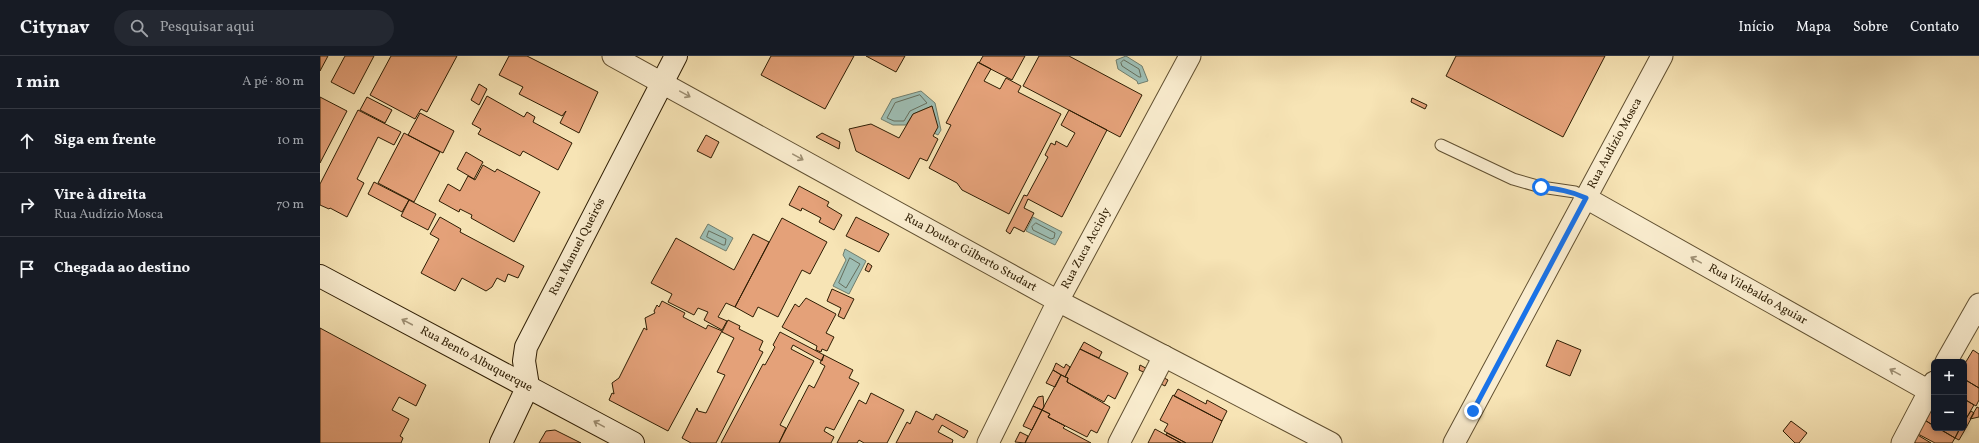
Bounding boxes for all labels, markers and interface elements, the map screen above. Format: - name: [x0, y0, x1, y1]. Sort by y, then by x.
- search box: [114, 10, 394, 46]
- text: Citynav: [20, 15, 90, 41]
- icon: search: [128, 17, 150, 39]
- text: Pesquisar aqui: [160, 17, 255, 38]
- text: Início: [1738, 18, 1774, 37]
- text: Mapa: [1796, 18, 1831, 37]
- text: Sobre: [1853, 18, 1888, 37]
- text: Contato: [1910, 18, 1959, 37]
- text: 1 min: [16, 71, 60, 94]
- text: A pé · 80 m: [242, 73, 304, 91]
- one-way arrow: [679, 91, 691, 99]
- street label: Rua Audízio Mosca: [1584, 95, 1646, 192]
- icon: ahead: [16, 130, 38, 152]
- text: Siga em frente: [54, 130, 156, 151]
- text: 10 m: [277, 132, 304, 150]
- one-way arrow: [792, 154, 804, 162]
- route start: [1532, 178, 1550, 196]
- text: Vire à direita: [54, 185, 146, 206]
- icon: right: [16, 194, 38, 216]
- text: 70 m: [276, 196, 304, 214]
- street label: Rua Manuel Queirós: [546, 196, 609, 299]
- street label: Rua Zuca Accioly: [1058, 204, 1115, 292]
- text: Rua Audízio Mosca: [54, 206, 163, 224]
- street label: Rua Doutor Gilberto Studart: [901, 210, 1040, 296]
- one-way arrow: [1690, 255, 1702, 263]
- icon: arrive: [16, 258, 38, 280]
- text: Chegada ao destino: [54, 258, 190, 279]
- street label: Rua Vilebaldo Aguiar: [1705, 260, 1810, 329]
- one-way arrow: [401, 317, 413, 325]
- street label: Rua Bento Albuquerque: [417, 323, 535, 396]
- map controls: [1931, 359, 1967, 431]
- button: +: [1931, 359, 1967, 395]
- one-way arrow: [1889, 367, 1901, 375]
- button: −: [1931, 395, 1967, 431]
- route end: [1464, 402, 1482, 420]
- one-way arrow: [593, 420, 605, 428]

